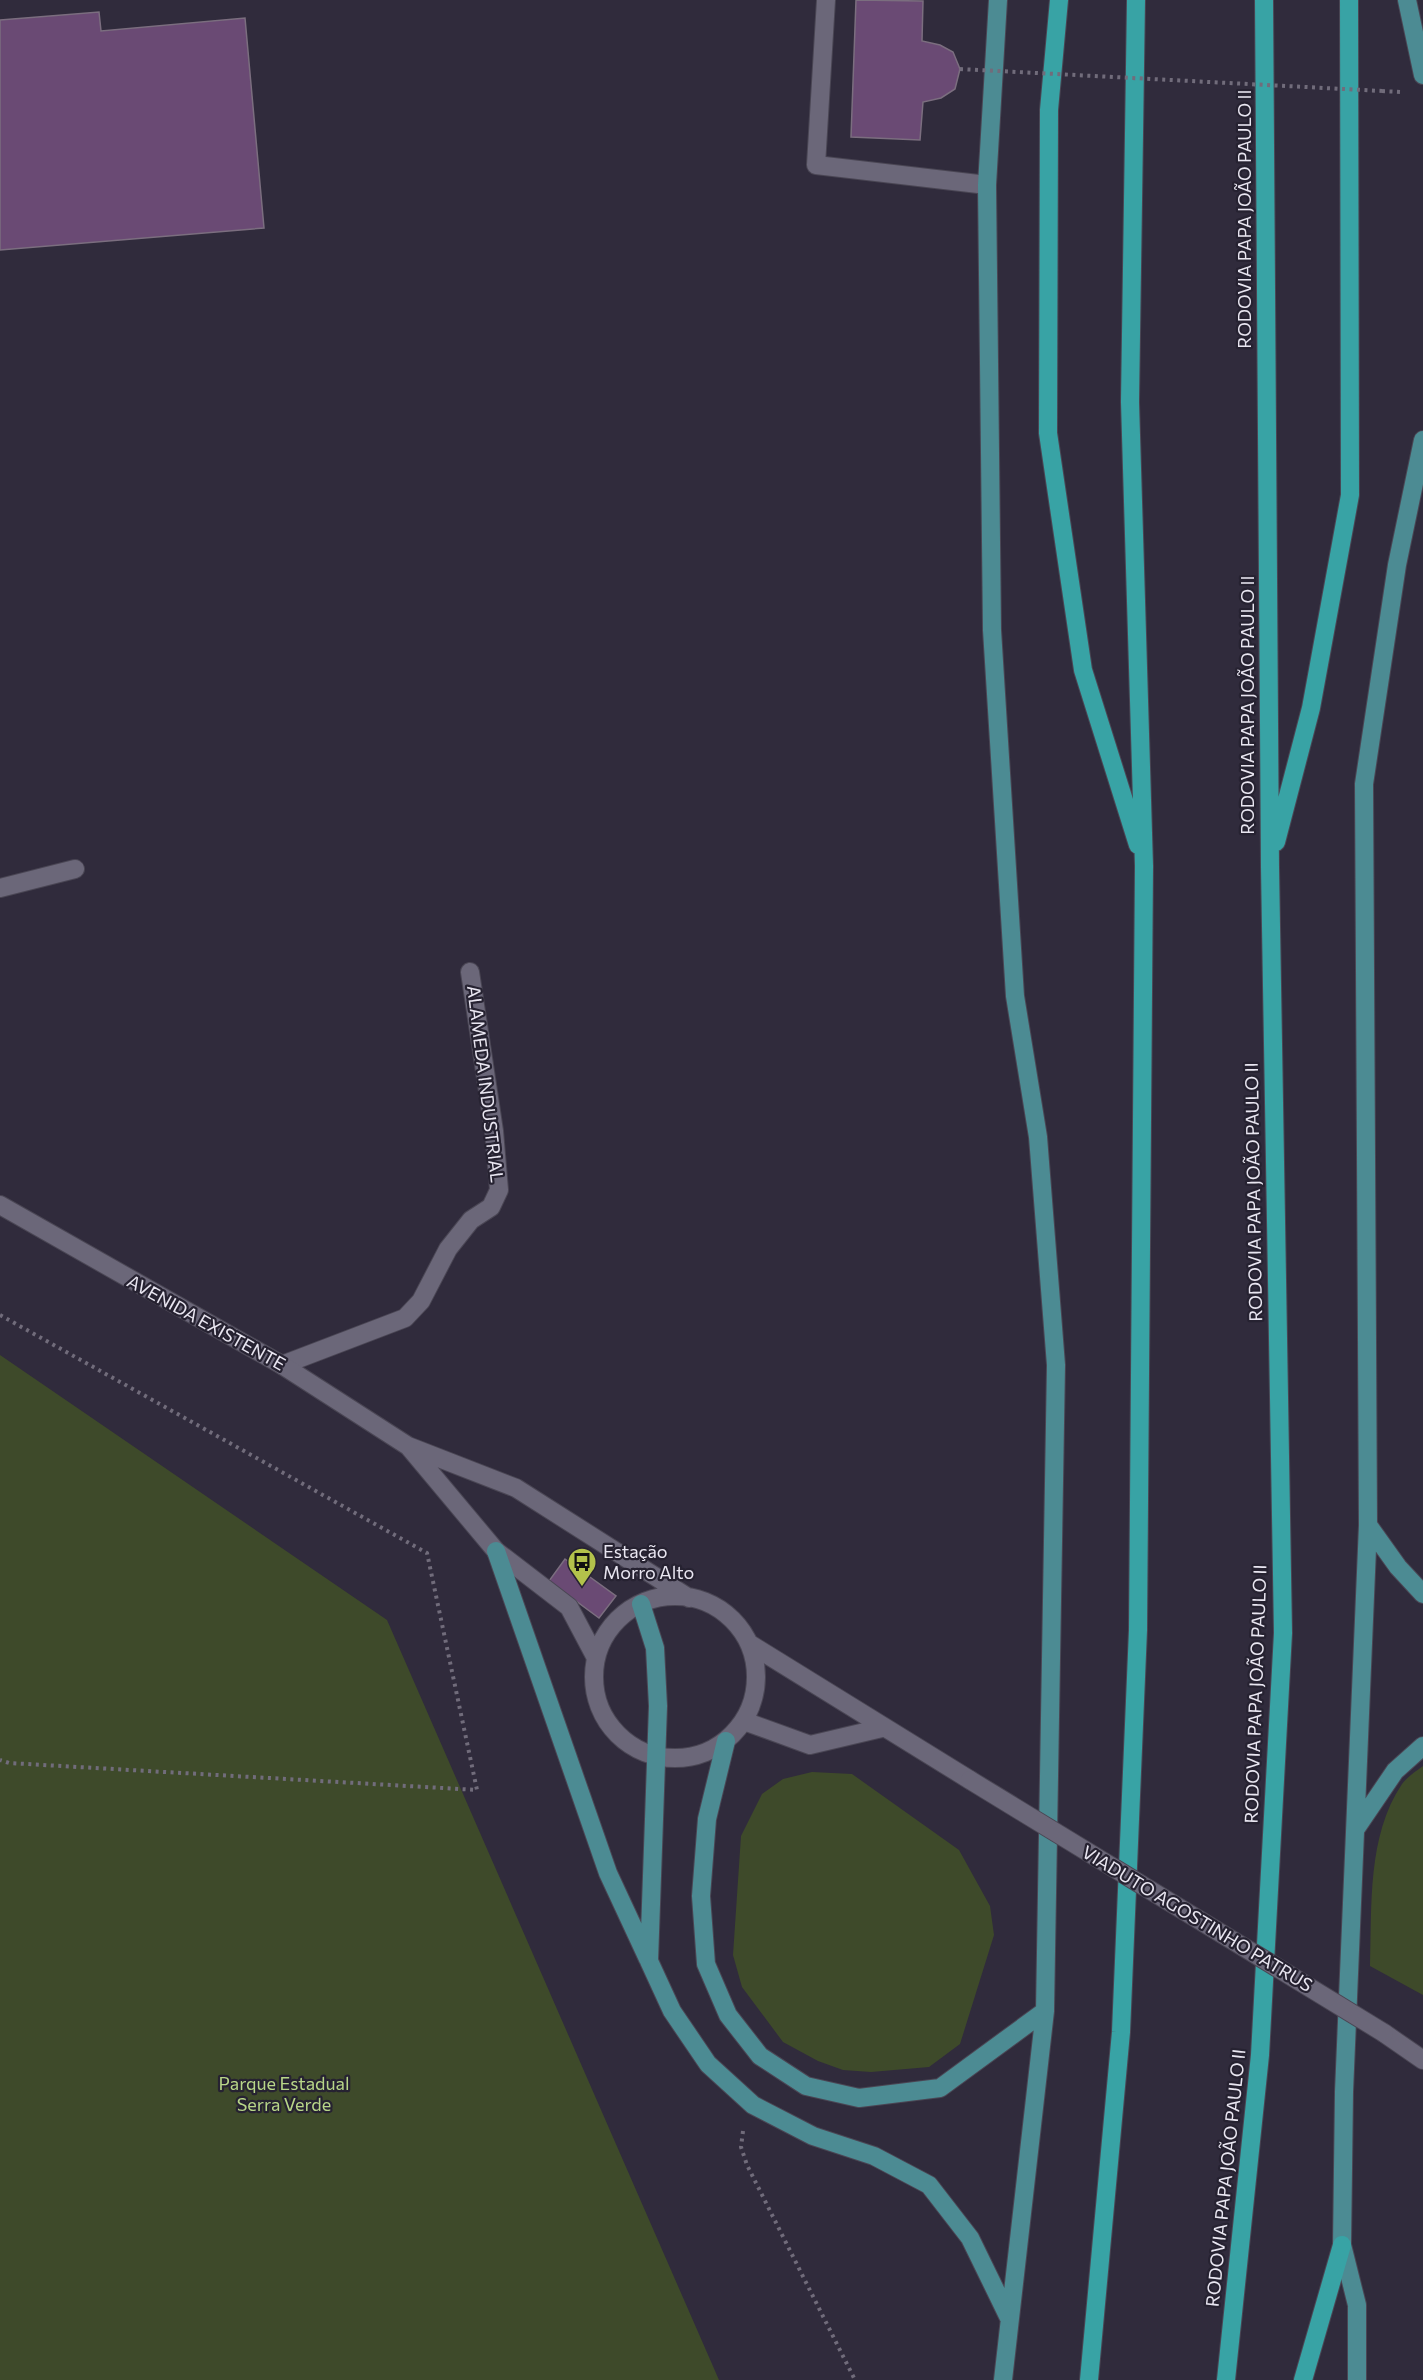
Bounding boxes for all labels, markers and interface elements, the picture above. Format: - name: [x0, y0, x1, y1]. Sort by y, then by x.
- street label: RODOVIA PAPA JOÃO PAULO II: [1233, 89, 1255, 349]
- street label: RODOVIA PAPA JOÃO PAULO II: [1236, 575, 1258, 835]
- street label: ALAMEDA INDUSTRIAL: [463, 984, 509, 1184]
- street label: RODOVIA PAPA JOÃO PAULO II: [1240, 1062, 1266, 1322]
- street label: AVENIDA EXISTENTE: [123, 1269, 289, 1375]
- place label: Estação Morro Alto: [603, 1540, 694, 1583]
- bus stop icon: Estação Morro Alto: [566, 1546, 598, 1588]
- street label: RODOVIA PAPA JOÃO PAULO II: [1239, 1564, 1271, 1824]
- street label: VIADUTO AGOSTINHO PATRUS: [1078, 1840, 1317, 1996]
- street label: RODOVIA PAPA JOÃO PAULO II: [1201, 2048, 1249, 2308]
- park label: Parque Estadual Serra Verde: [218, 2072, 350, 2115]

